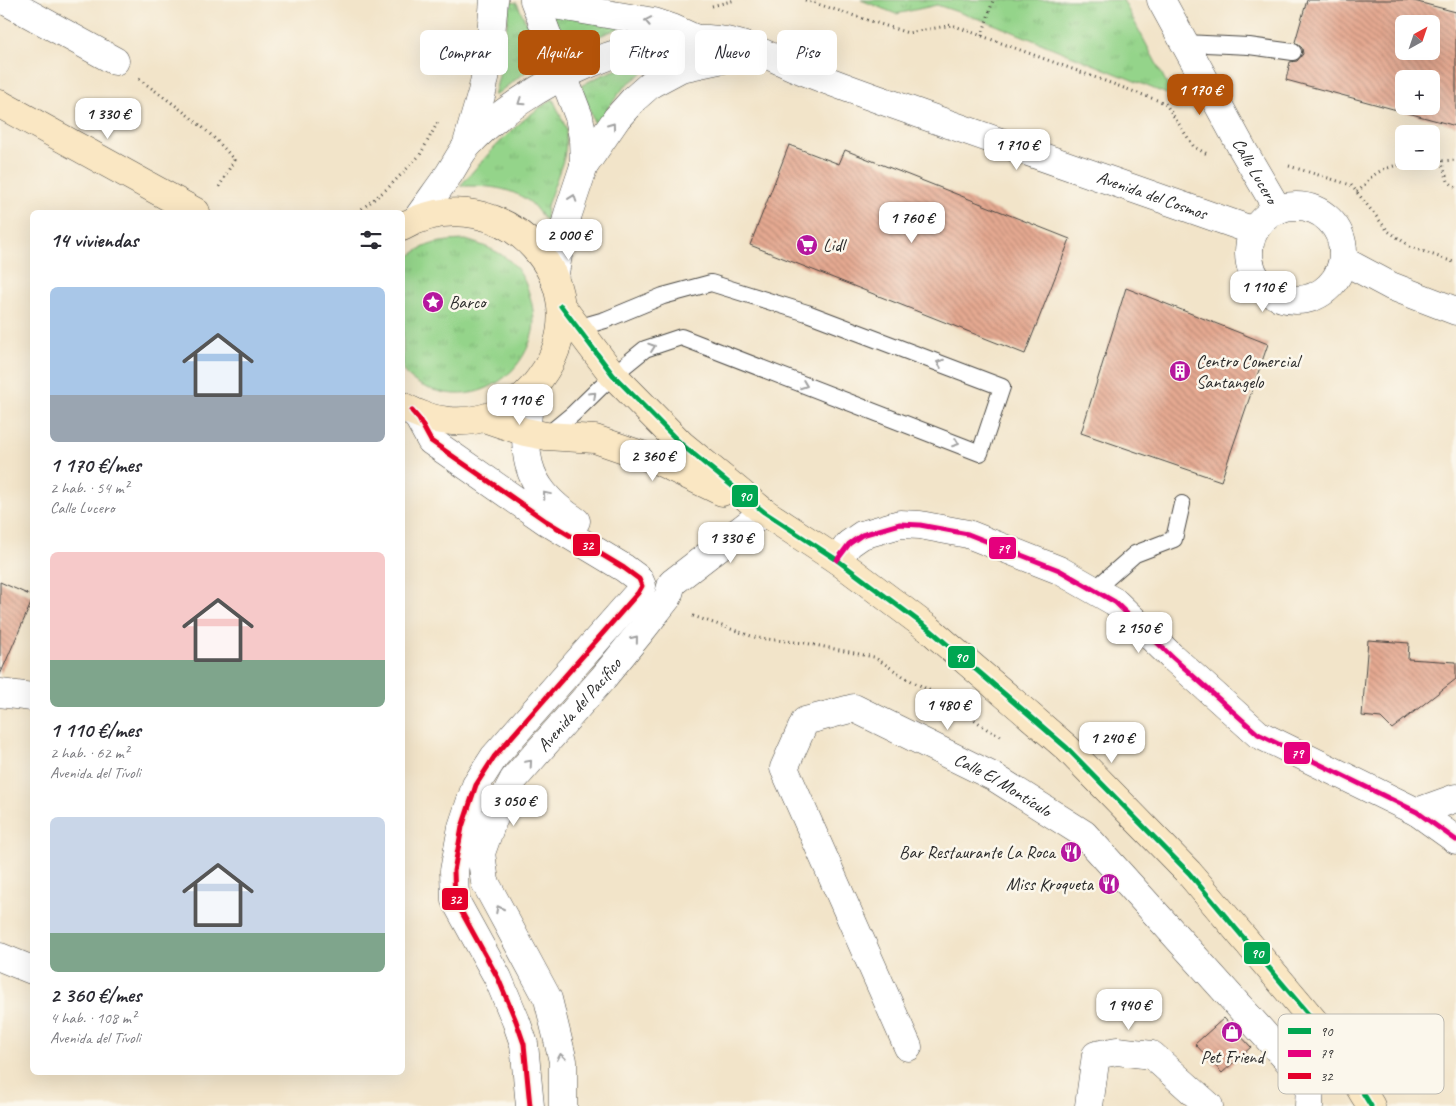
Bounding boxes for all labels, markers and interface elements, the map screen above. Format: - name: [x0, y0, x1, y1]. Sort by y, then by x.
- north arrow: [1395, 15, 1440, 60]
- map controls: [1395, 15, 1440, 170]
- one-way arrow: [644, 17, 653, 27]
- chip: Comprar: [420, 30, 508, 75]
- chip: Alquilar: [518, 30, 600, 75]
- chip: Filtros: [610, 30, 685, 75]
- chip: Nuevo: [695, 30, 767, 75]
- chip: Piso: [777, 30, 837, 75]
- button: +: [1395, 70, 1440, 115]
- pin: 1 170 €: [1154, 74, 1246, 116]
- text: 1 170 €: [1178, 80, 1222, 100]
- one-way arrow: [517, 96, 527, 105]
- pin: 1 330 €: [62, 98, 154, 140]
- text: 1 330 €: [86, 104, 130, 124]
- one-way arrow: [606, 122, 615, 132]
- button: −: [1395, 125, 1440, 170]
- pin: 1 710 €: [971, 128, 1063, 171]
- street label: Calle Lucero: [1228, 134, 1284, 209]
- text: 1 710 €: [995, 135, 1039, 155]
- street label: Avenida del Cosmos: [1094, 166, 1212, 225]
- one-way arrow: [568, 194, 578, 202]
- pin: 1 760 €: [866, 202, 958, 244]
- text: 1 760 €: [890, 208, 934, 228]
- pin: 2 000 €: [523, 218, 615, 261]
- text: 2 000 €: [547, 225, 591, 245]
- icon: filters: [357, 226, 385, 254]
- text: 14 viviendas: [50, 227, 138, 253]
- supermarket icon: Lidl: [795, 233, 819, 257]
- place label: Lidl: [823, 234, 847, 256]
- pin: 1 110 €: [1217, 270, 1309, 313]
- text: 1 110 €: [1241, 277, 1285, 297]
- place icon: Barco: [421, 290, 445, 314]
- place label: Barco: [449, 291, 487, 313]
- icon: home: [173, 320, 263, 410]
- one-way arrow: [647, 343, 656, 353]
- place label: Centro Comercial Santangelo: [1196, 350, 1302, 393]
- one-way arrow: [936, 359, 945, 369]
- building icon: Centro Comercial Santangelo: [1168, 359, 1192, 383]
- one-way arrow: [799, 379, 808, 389]
- pin: 1 110 €: [474, 384, 566, 426]
- text: 1 110 €: [498, 390, 542, 410]
- one-way arrow: [587, 391, 596, 400]
- one-way arrow: [951, 438, 959, 448]
- pin: 2 360 €: [607, 440, 699, 482]
- text: 2 360 €: [631, 446, 675, 466]
- text: 1 170 €/mes: [50, 452, 141, 478]
- text: 2 hab. · 54 m²: [50, 478, 129, 498]
- line badge: 90: [731, 484, 759, 508]
- text: 90: [739, 488, 753, 505]
- one-way arrow: [543, 492, 552, 501]
- text: Calle Lucero: [50, 498, 114, 518]
- pin: 1 330 €: [685, 522, 777, 564]
- text: 1 330 €: [709, 528, 753, 548]
- line badge: 32: [572, 533, 601, 557]
- line badge: 79: [988, 536, 1017, 560]
- text: 32: [581, 537, 595, 554]
- text: 79: [997, 540, 1011, 557]
- icon: home: [173, 585, 263, 675]
- pin: 2 150 €: [1093, 612, 1185, 654]
- text: 2 150 €: [1117, 618, 1161, 638]
- one-way arrow: [629, 636, 638, 645]
- line badge: 90: [947, 645, 976, 669]
- text: 90: [955, 649, 969, 666]
- street label: Avenida del Pacífico: [532, 652, 627, 756]
- pin: 1 480 €: [902, 688, 994, 731]
- text: 1 480 €: [926, 695, 970, 715]
- text: 1 110 €/mes: [50, 717, 141, 743]
- pin: 1 240 €: [1066, 722, 1158, 764]
- text: 1 240 €: [1090, 728, 1134, 748]
- line badge: 79: [1283, 741, 1311, 765]
- text: 2 hab. · 62 m²: [50, 743, 129, 763]
- text: 79: [1291, 745, 1305, 762]
- street label: Calle El Montículo: [951, 748, 1057, 822]
- one-way arrow: [523, 759, 532, 768]
- text: Avenida del Tívoli: [50, 763, 140, 783]
- pin: 3 050 €: [468, 784, 560, 827]
- text: 3 050 €: [492, 791, 536, 811]
- restaurant icon: Bar Restaurante La Roca: [1059, 840, 1083, 864]
- place label: Bar Restaurante La Roca: [899, 841, 1057, 863]
- icon: home: [173, 850, 263, 940]
- restaurant icon: Miss Kroqueta: [1097, 872, 1121, 896]
- place label: Miss Kroqueta: [1006, 873, 1095, 895]
- line badge: 32: [441, 887, 469, 911]
- text: 32: [449, 891, 463, 908]
- one-way arrow: [495, 905, 505, 914]
- line badge: 90: [1243, 941, 1271, 965]
- text: 90: [1251, 945, 1265, 962]
- text: 2 360 €/mes: [50, 982, 141, 1008]
- pin: 1 940 €: [1083, 988, 1175, 1031]
- text: 1 940 €: [1107, 995, 1151, 1015]
- text: 4 hab. · 108 m²: [50, 1008, 136, 1028]
- legend: [1278, 1014, 1444, 1094]
- shop icon: Pet Friend: [1220, 1020, 1244, 1044]
- text: 90: [1320, 1023, 1334, 1040]
- text: Avenida del Tívoli: [50, 1028, 140, 1048]
- text: 79: [1320, 1045, 1334, 1062]
- place label: Pet Friend: [1200, 1046, 1266, 1068]
- one-way arrow: [557, 1053, 567, 1062]
- text: 32: [1320, 1068, 1334, 1085]

